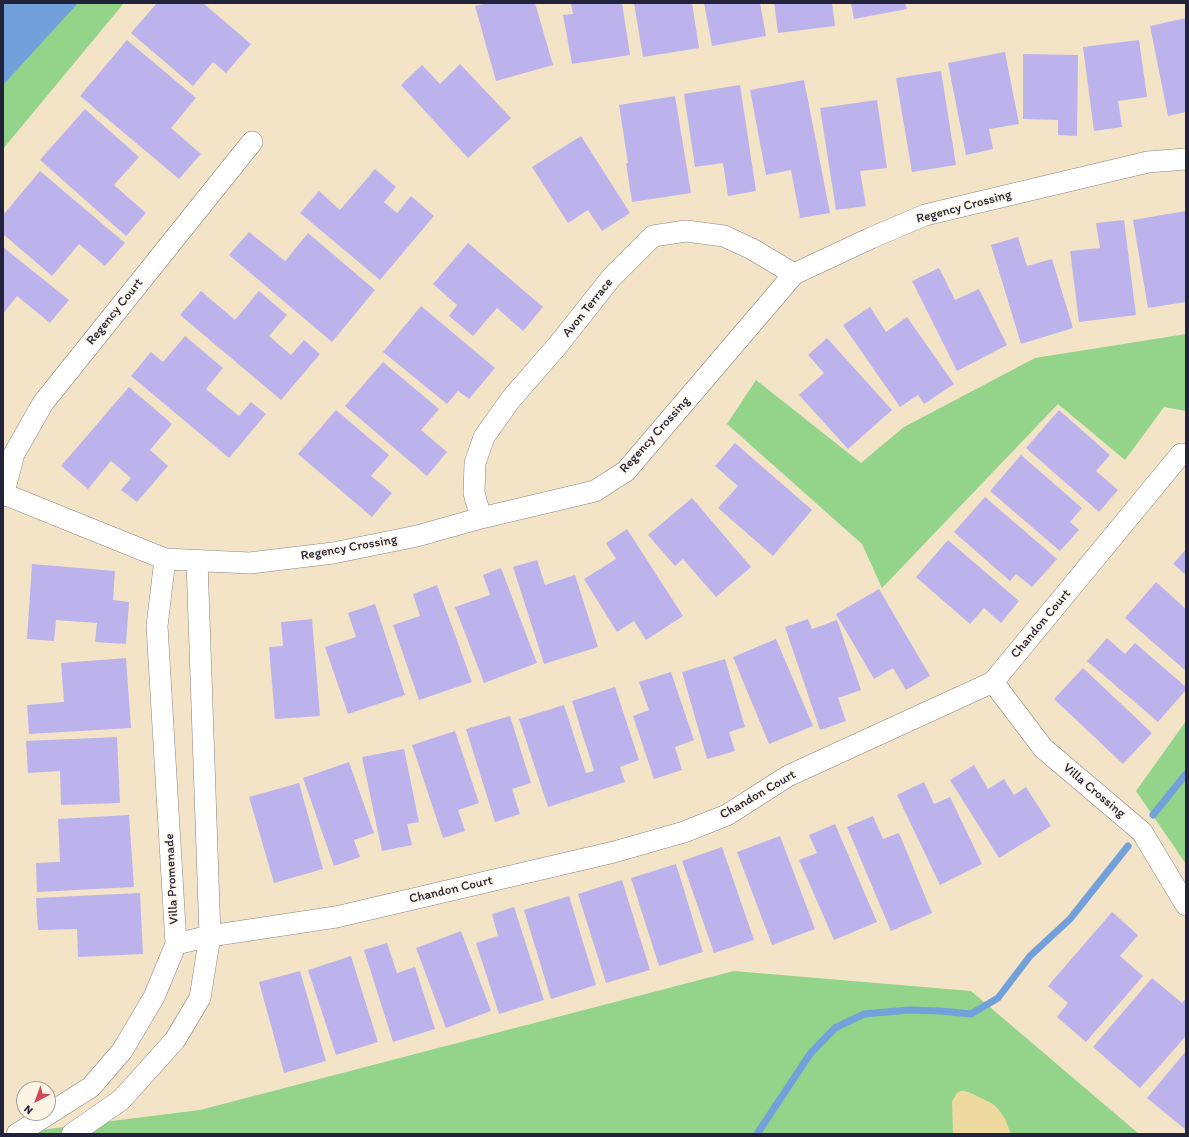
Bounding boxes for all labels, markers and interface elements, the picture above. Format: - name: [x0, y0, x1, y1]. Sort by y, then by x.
- street label: Regency Crossing: [915, 187, 1013, 227]
- street label: Avon Terrace: [559, 275, 617, 341]
- street label: Regency Court: [83, 276, 147, 348]
- street label: Regency Crossing: [616, 393, 694, 477]
- street label: Regency Crossing: [299, 532, 399, 564]
- street label: Chandon Court: [1008, 586, 1074, 662]
- street label: Villa Crossing: [1060, 760, 1128, 822]
- street label: Chandon Court: [717, 767, 799, 823]
- street label: Villa Promenade: [162, 833, 182, 925]
- street label: Chandon Court: [408, 873, 494, 907]
- north arrow: [16, 1081, 56, 1121]
- text: N: [21, 1102, 36, 1117]

